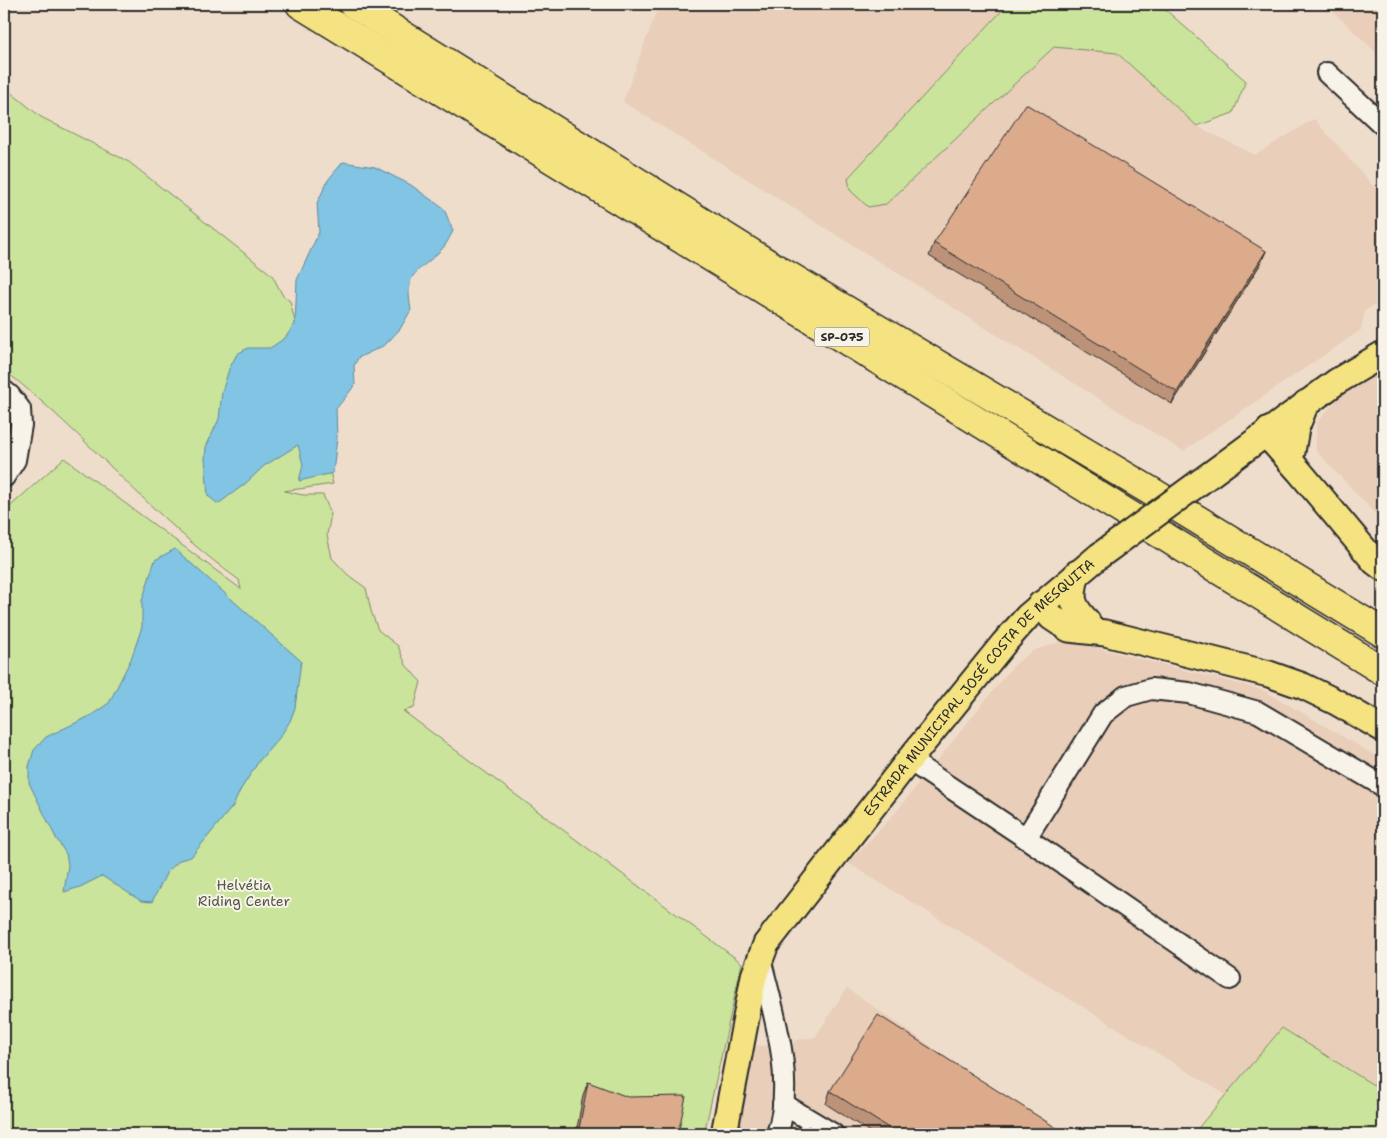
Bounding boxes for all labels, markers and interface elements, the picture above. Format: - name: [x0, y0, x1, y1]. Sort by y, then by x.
- road number: SP-075: [814, 328, 870, 347]
- street label: ESTRADA MUNICIPAL JOSÉ COSTA DE MESQUITA: [860, 555, 1098, 820]
- park label: Helvétia Riding Center: [198, 876, 290, 910]

